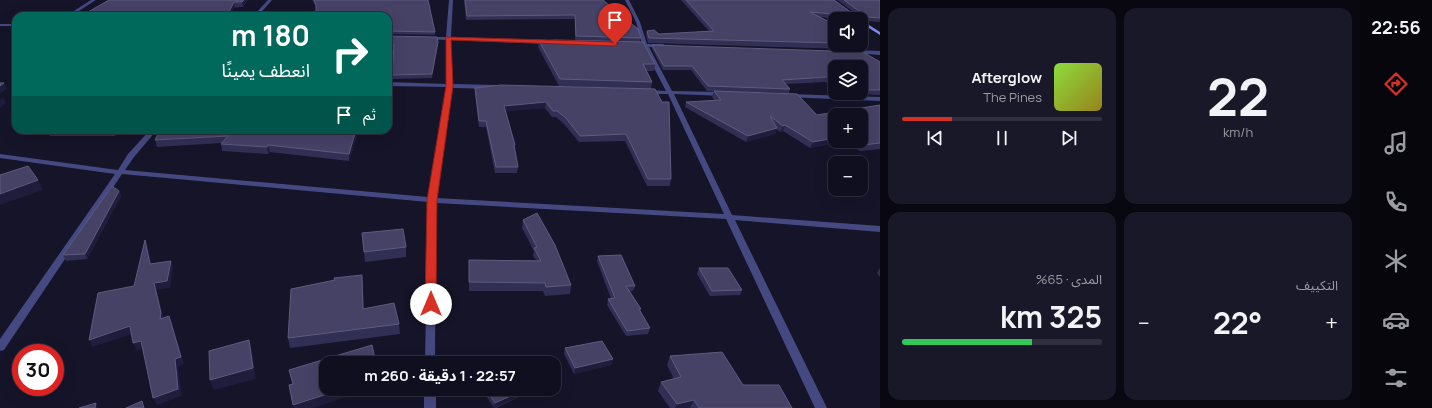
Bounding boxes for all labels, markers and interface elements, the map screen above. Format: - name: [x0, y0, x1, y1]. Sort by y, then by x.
- pin: [598, 3, 632, 44]
- icon: arrive: [604, 9, 626, 31]
- map controls: [828, 12, 868, 196]
- button: sound: [828, 12, 868, 52]
- text: 22:56: [1371, 15, 1421, 39]
- text: 180 m: [231, 16, 310, 54]
- icon: right: [324, 28, 376, 80]
- text: انعطف يمينًا: [221, 58, 310, 82]
- button: layers: [828, 60, 868, 100]
- text: 22: [1207, 61, 1269, 132]
- text: Afterglow: [971, 67, 1042, 88]
- icon: directions: [1382, 70, 1410, 98]
- text: The Pines: [983, 88, 1042, 106]
- icon: arrive: [333, 104, 355, 126]
- text: ثم: [363, 104, 376, 125]
- button: +: [828, 108, 868, 148]
- text: km/h: [1223, 123, 1253, 141]
- icon: previous: [924, 127, 946, 149]
- icon: pause: [991, 127, 1013, 149]
- icon: next: [1058, 127, 1080, 149]
- icon: music: [1382, 129, 1410, 157]
- button: −: [828, 156, 868, 196]
- icon: phone: [1382, 188, 1410, 216]
- icon: climate: [1382, 247, 1410, 275]
- text: المدى · 65%: [1036, 270, 1102, 288]
- text: التكييف: [1296, 276, 1338, 294]
- position arrow: [410, 283, 452, 325]
- text: 325 km: [1000, 296, 1102, 337]
- text: 22°: [1213, 302, 1262, 343]
- icon: car: [1382, 306, 1410, 334]
- text: −: [1138, 308, 1150, 338]
- text: +: [1325, 308, 1338, 338]
- speed limit sign: 30: [12, 344, 64, 396]
- icon: filters: [1382, 364, 1410, 392]
- text: 22:57 · 1 دقيقة · 260 m: [364, 365, 516, 386]

